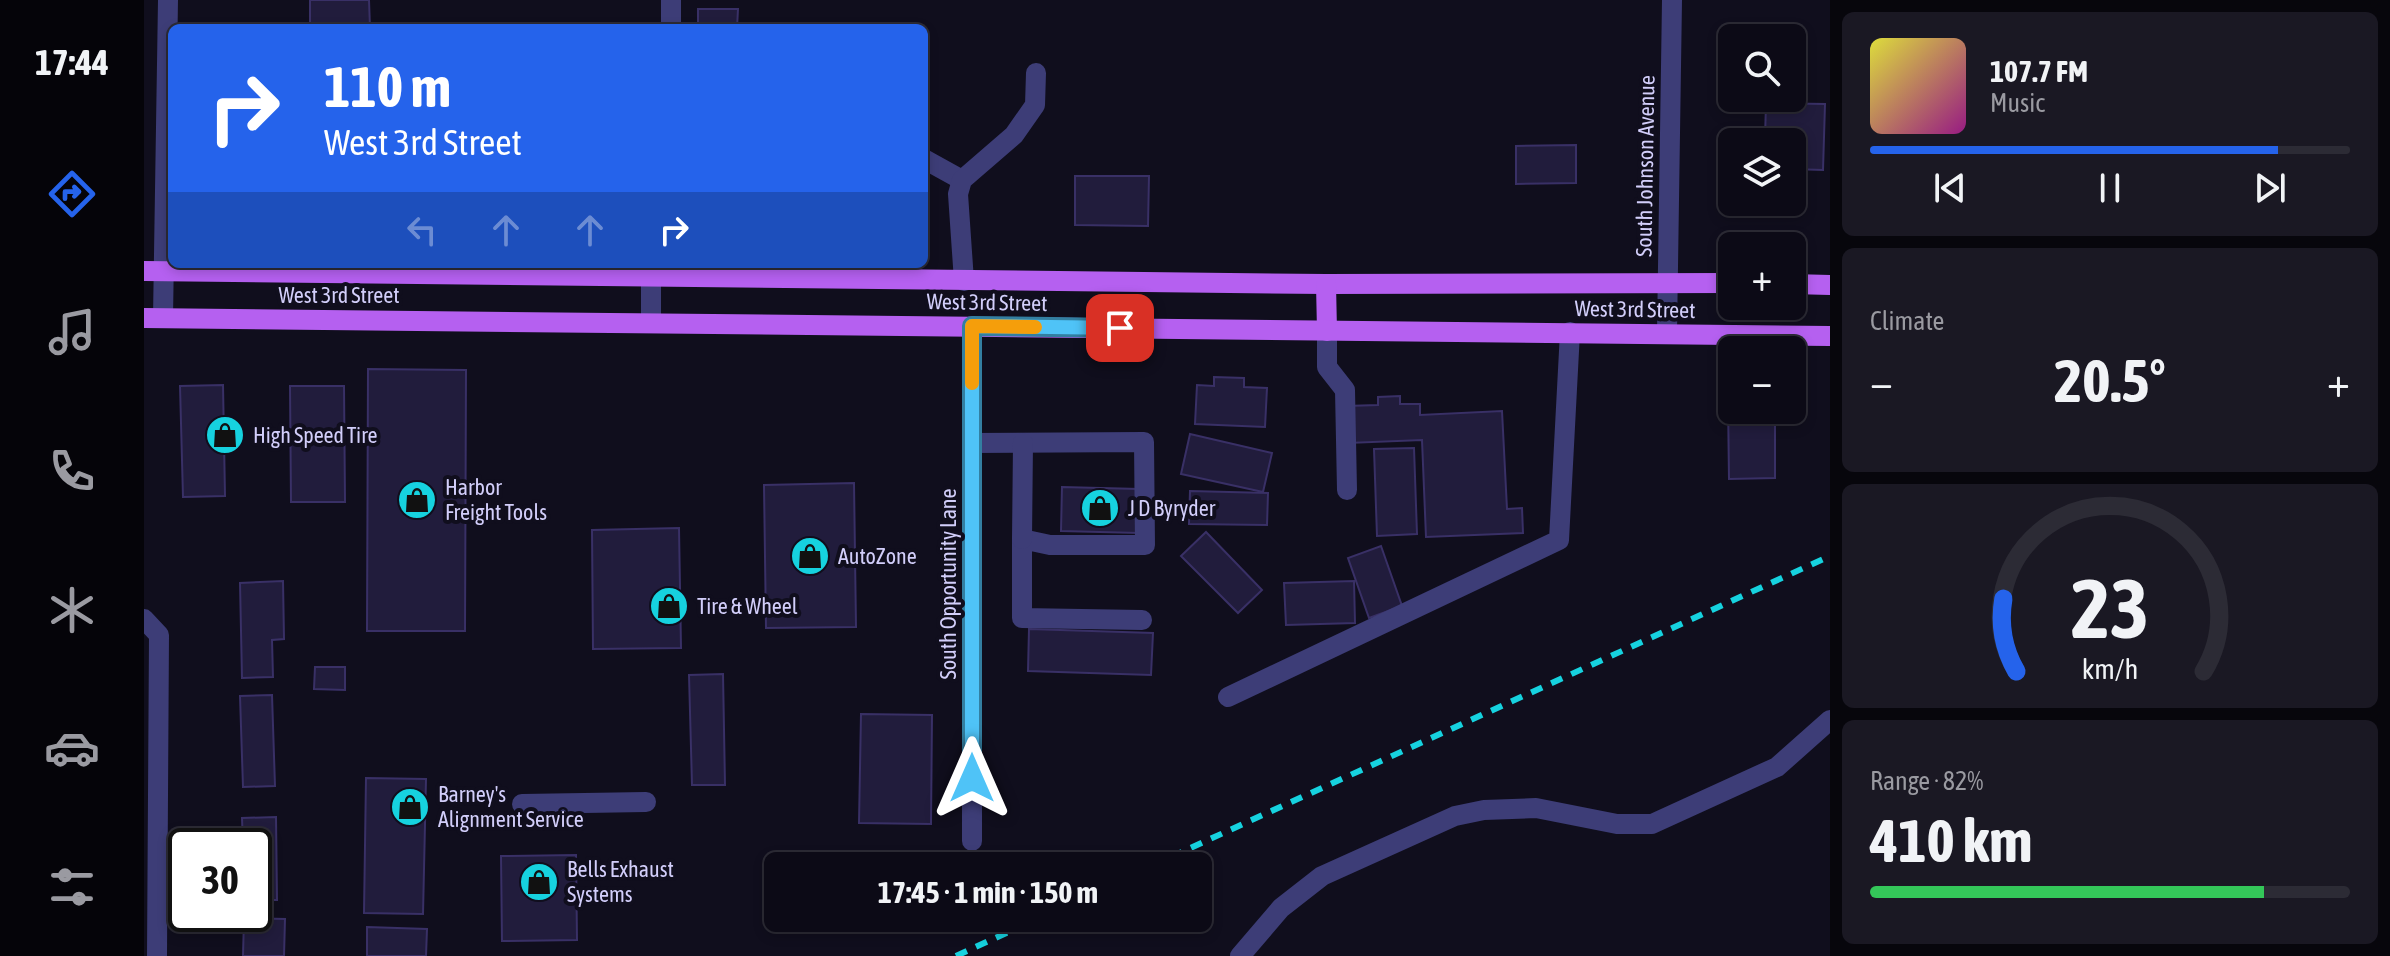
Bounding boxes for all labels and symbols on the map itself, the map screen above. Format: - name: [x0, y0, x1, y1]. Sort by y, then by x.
- street label: South Johnson Avenue: [1630, 75, 1660, 257]
- street label: West 3rd Street: [279, 282, 399, 308]
- street label: West 3rd Street: [926, 288, 1048, 316]
- pin: [1086, 294, 1154, 362]
- street label: West 3rd Street: [1574, 295, 1696, 323]
- shop icon: High Speed Tire: [204, 414, 246, 456]
- place label: High Speed Tire: [253, 422, 378, 448]
- place label: Harbor Freight Tools: [445, 474, 547, 525]
- shop icon: Harbor Freight Tools: [396, 479, 438, 521]
- shop icon: J D Byryder: [1079, 487, 1121, 529]
- street label: South Opportunity Lane: [935, 488, 961, 680]
- place label: J D Byryder: [1128, 495, 1216, 521]
- shop icon: AutoZone: [789, 535, 831, 577]
- place label: AutoZone: [838, 543, 917, 569]
- shop icon: Tire & Wheel: [648, 585, 690, 627]
- place label: Tire & Wheel: [697, 593, 798, 619]
- position arrow: [930, 736, 1014, 820]
- place label: Barney's Alignment Service: [438, 781, 584, 832]
- shop icon: Barney's Alignment Service: [389, 786, 431, 828]
- speed limit sign: 30: [168, 828, 272, 932]
- place label: Bells Exhaust Systems: [567, 856, 674, 907]
- shop icon: Bells Exhaust Systems: [518, 861, 560, 903]

